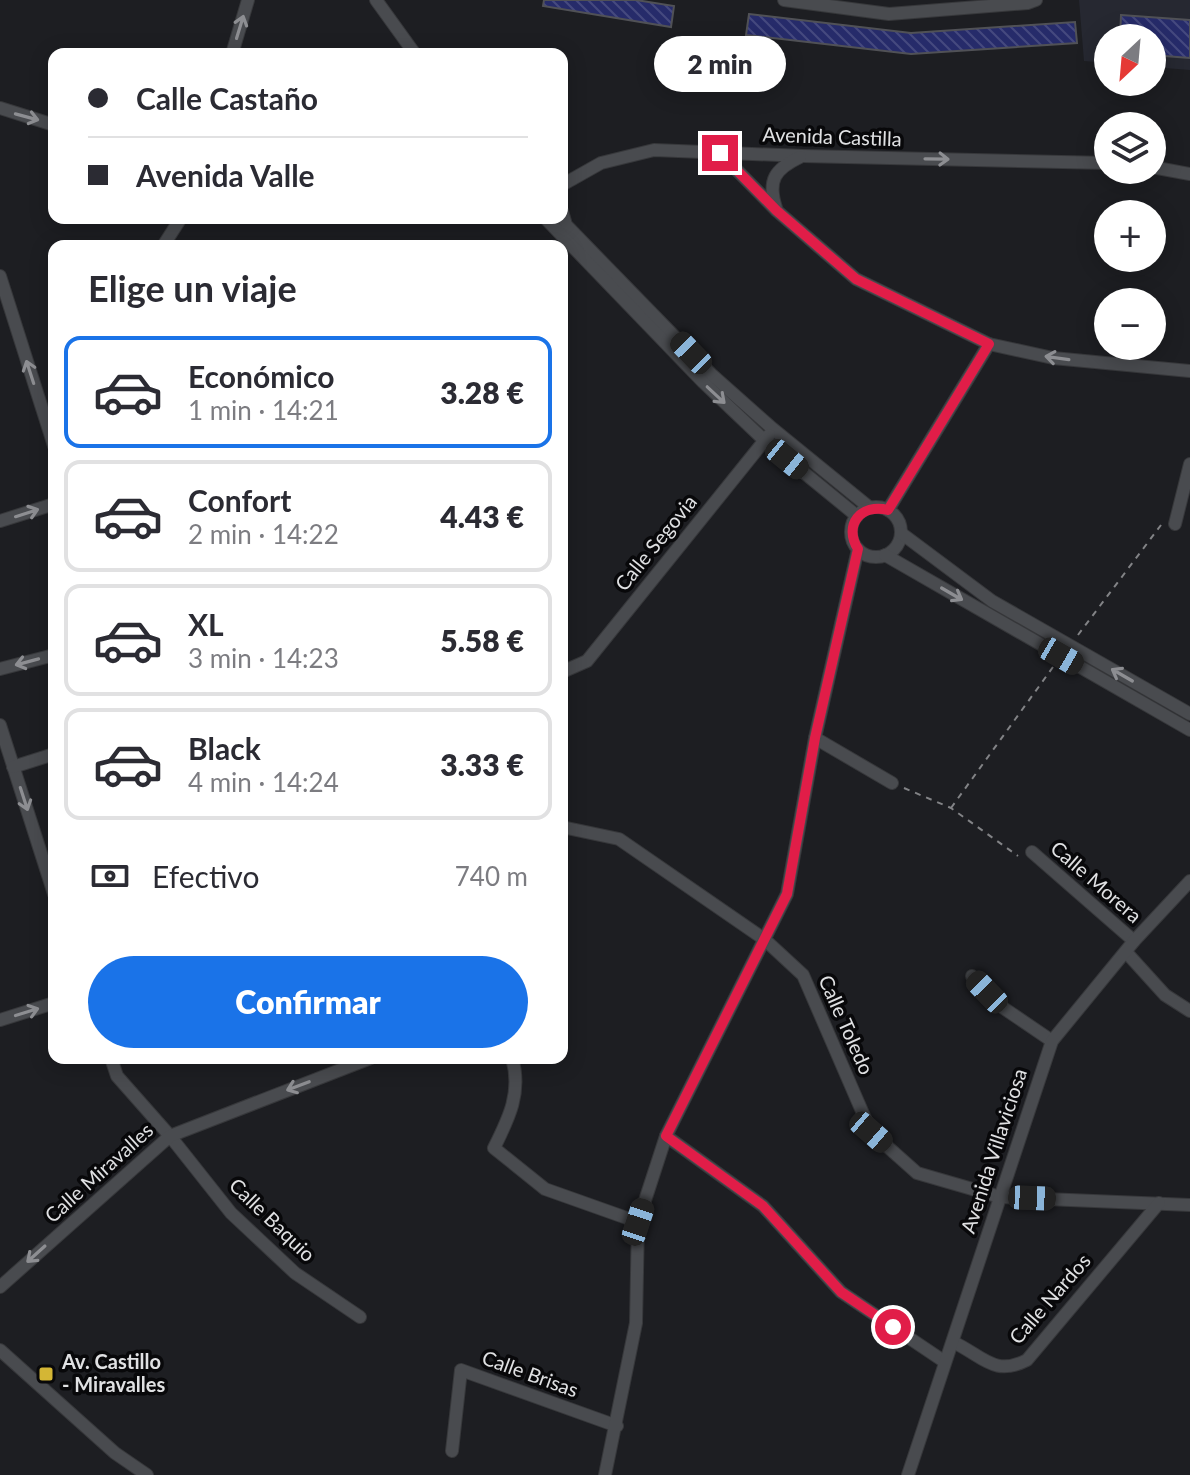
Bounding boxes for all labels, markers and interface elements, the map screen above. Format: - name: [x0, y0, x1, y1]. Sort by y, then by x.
- one-way arrow: [234, 15, 248, 40]
- north arrow: [1094, 24, 1166, 96]
- map controls: [1094, 24, 1166, 360]
- callout: 2 min: [654, 37, 786, 93]
- text: 2 min: [688, 48, 752, 80]
- text: Calle Castaño: [136, 80, 318, 116]
- one-way arrow: [13, 110, 39, 125]
- button: layers: [1094, 112, 1166, 184]
- street label: Avenida Castilla: [762, 122, 902, 150]
- route end: [702, 135, 738, 171]
- one-way arrow: [923, 152, 950, 167]
- text: Avenida Valle: [136, 157, 315, 193]
- button: +: [1094, 200, 1166, 272]
- text: Elige un viaje: [88, 266, 297, 310]
- button: −: [1094, 288, 1166, 360]
- car: [666, 327, 716, 379]
- one-way arrow: [1045, 350, 1070, 365]
- icon: car: [92, 356, 164, 428]
- text: Económico: [188, 358, 334, 394]
- one-way arrow: [22, 359, 37, 384]
- text: 3.28 €: [440, 374, 524, 410]
- one-way arrow: [706, 385, 726, 404]
- text: 1 min · 14:21: [188, 394, 339, 426]
- car: [761, 435, 813, 483]
- icon: car: [92, 480, 164, 552]
- text: Confort: [188, 482, 291, 518]
- street label: Calle Segovia: [609, 490, 701, 595]
- text: 4.43 €: [440, 498, 524, 534]
- one-way arrow: [14, 504, 39, 519]
- text: 2 min · 14:22: [188, 518, 339, 550]
- one-way arrow: [940, 587, 964, 602]
- icon: car: [92, 604, 164, 676]
- text: XL: [188, 606, 224, 642]
- text: 5.58 €: [440, 622, 524, 658]
- car: [1034, 634, 1088, 678]
- text: 3 min · 14:23: [188, 642, 339, 674]
- one-way arrow: [15, 655, 40, 670]
- one-way arrow: [1111, 667, 1134, 683]
- icon: car: [92, 728, 164, 800]
- text: Black: [188, 730, 261, 766]
- text: 3.33 €: [440, 746, 524, 782]
- text: 4 min · 14:24: [188, 766, 339, 798]
- one-way arrow: [17, 787, 32, 812]
- street label: Calle Morera: [1046, 835, 1147, 927]
- icon: cash: [88, 854, 132, 898]
- text: Efectivo: [152, 858, 259, 894]
- text: 740 m: [455, 860, 528, 892]
- button: Confirmar: [88, 956, 528, 1048]
- car: [962, 966, 1012, 1018]
- street label: Calle Toledo: [814, 971, 880, 1078]
- one-way arrow: [14, 1004, 39, 1018]
- street label: Avenida Villaviciosa: [955, 1065, 1031, 1236]
- one-way arrow: [286, 1080, 311, 1094]
- car: [845, 1107, 897, 1157]
- street label: Calle Miravalles: [39, 1117, 157, 1227]
- street label: Calle Baquio: [225, 1173, 320, 1266]
- car: [1008, 1185, 1056, 1211]
- car: [619, 1195, 657, 1249]
- one-way arrow: [27, 1245, 47, 1263]
- street label: Calle Nardos: [1004, 1248, 1095, 1348]
- route start: [875, 1309, 911, 1345]
- street label: Calle Brisas: [479, 1345, 582, 1402]
- place label: Av. Castillo - Miravalles: [61, 1349, 165, 1396]
- marker: Av. Castillo - Miravalles: [37, 1365, 55, 1383]

